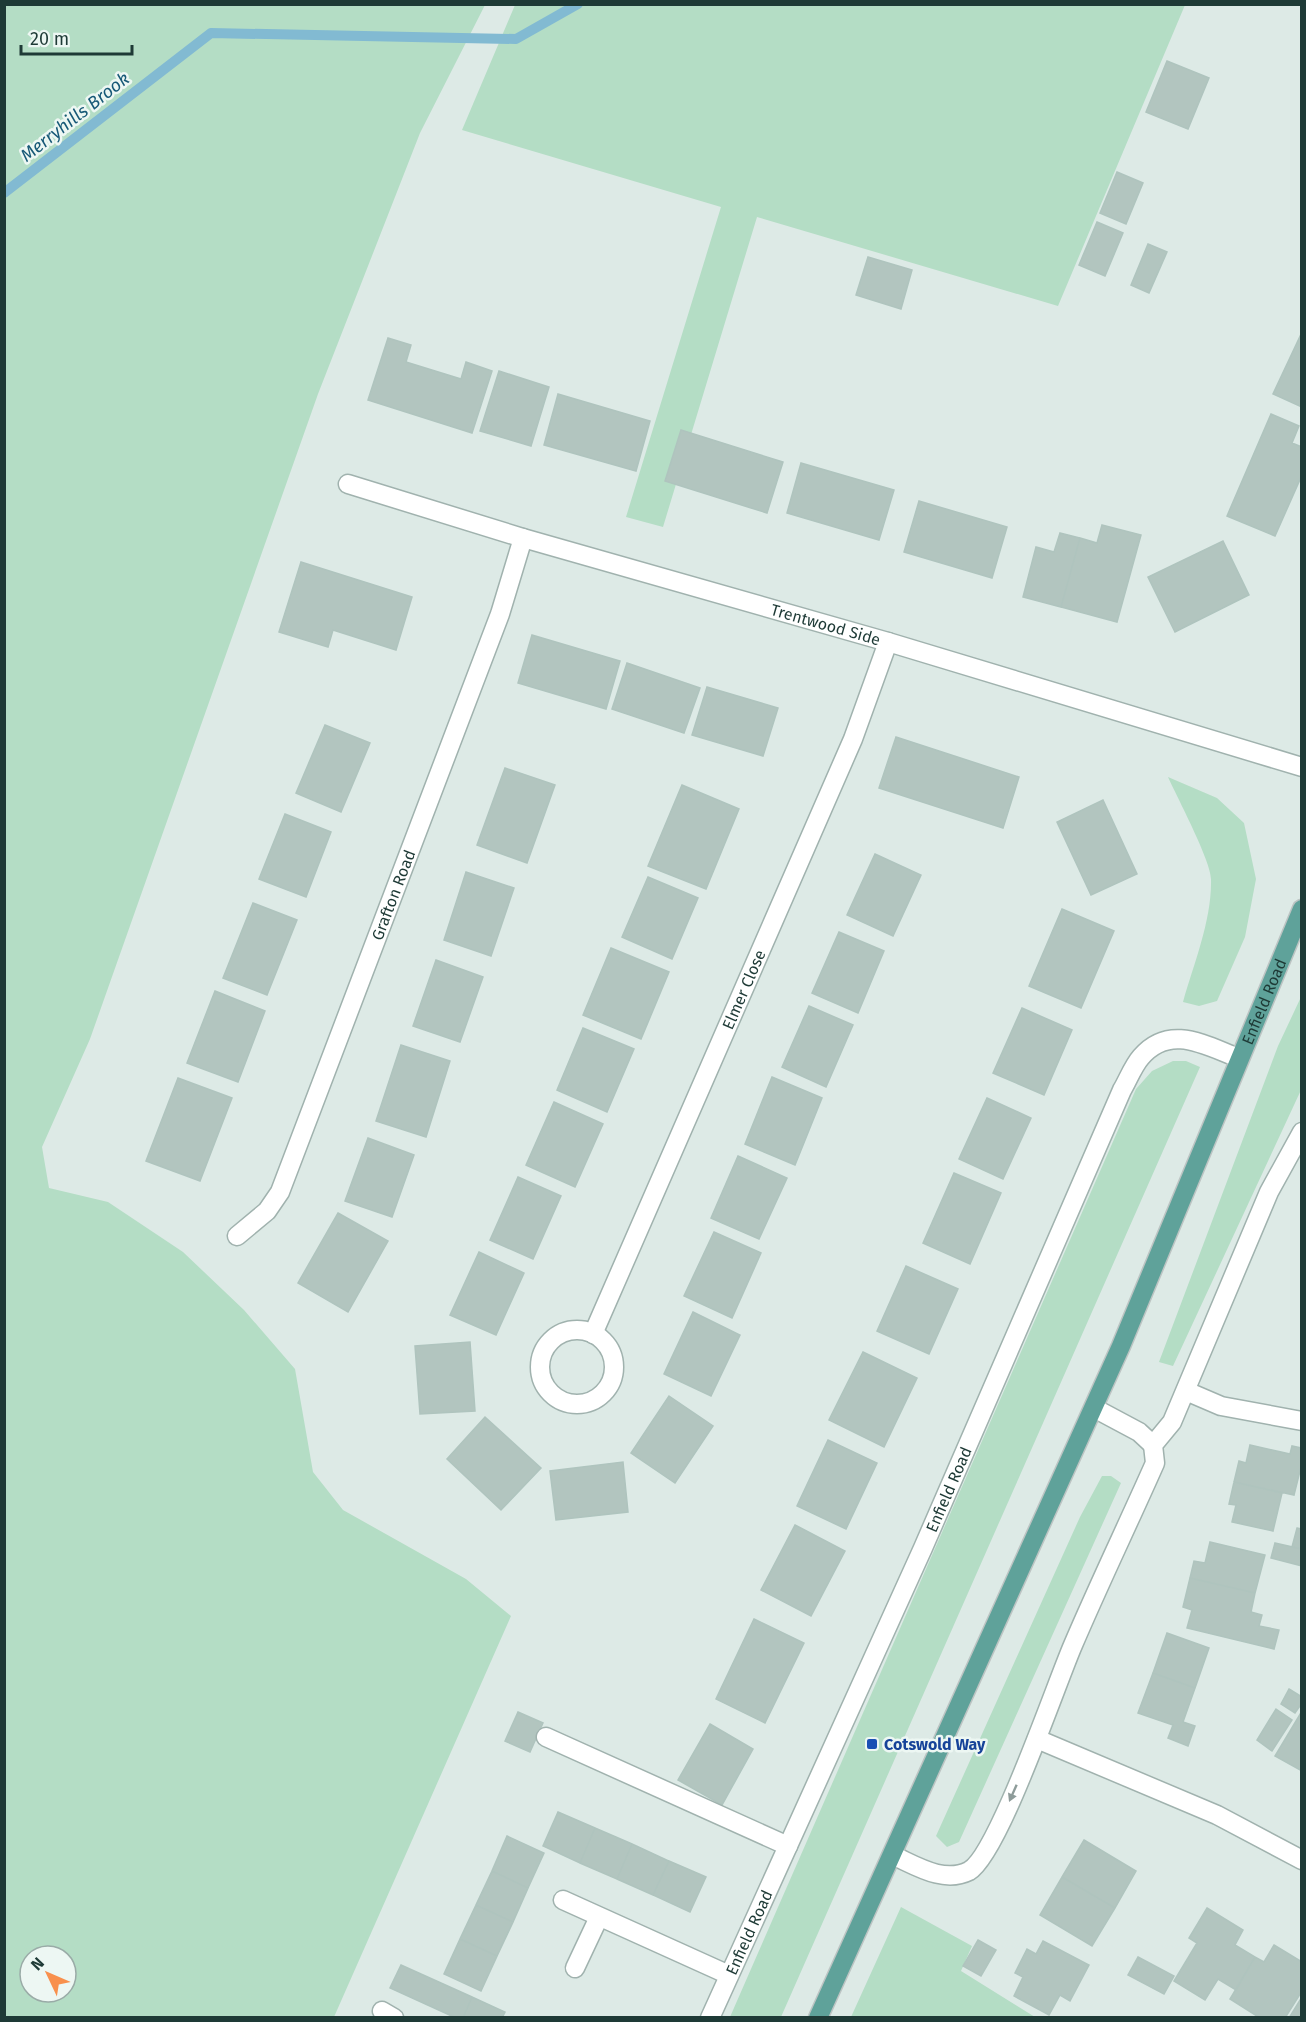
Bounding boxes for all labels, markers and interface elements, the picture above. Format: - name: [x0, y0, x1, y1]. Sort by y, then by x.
- scale bar: [21, 18, 132, 56]
- text: 20 m: [30, 28, 69, 50]
- water label: Merryhills Brook: [16, 68, 134, 166]
- street label: Trentwood Side: [769, 600, 883, 649]
- street label: Grafton Road: [368, 847, 419, 943]
- street label: Elmer Close: [718, 947, 770, 1032]
- street label: Enfield Road: [1238, 956, 1290, 1047]
- street label: Enfield Road: [922, 1444, 976, 1535]
- place label: Cotswold Way: [884, 1735, 986, 1754]
- marker: Cotswold Way: [865, 1737, 879, 1751]
- one-way arrow: [1008, 1784, 1018, 1802]
- street label: Enfield Road: [722, 1887, 777, 1978]
- north arrow: [18, 1944, 78, 2004]
- text: N: [27, 1954, 48, 1974]

